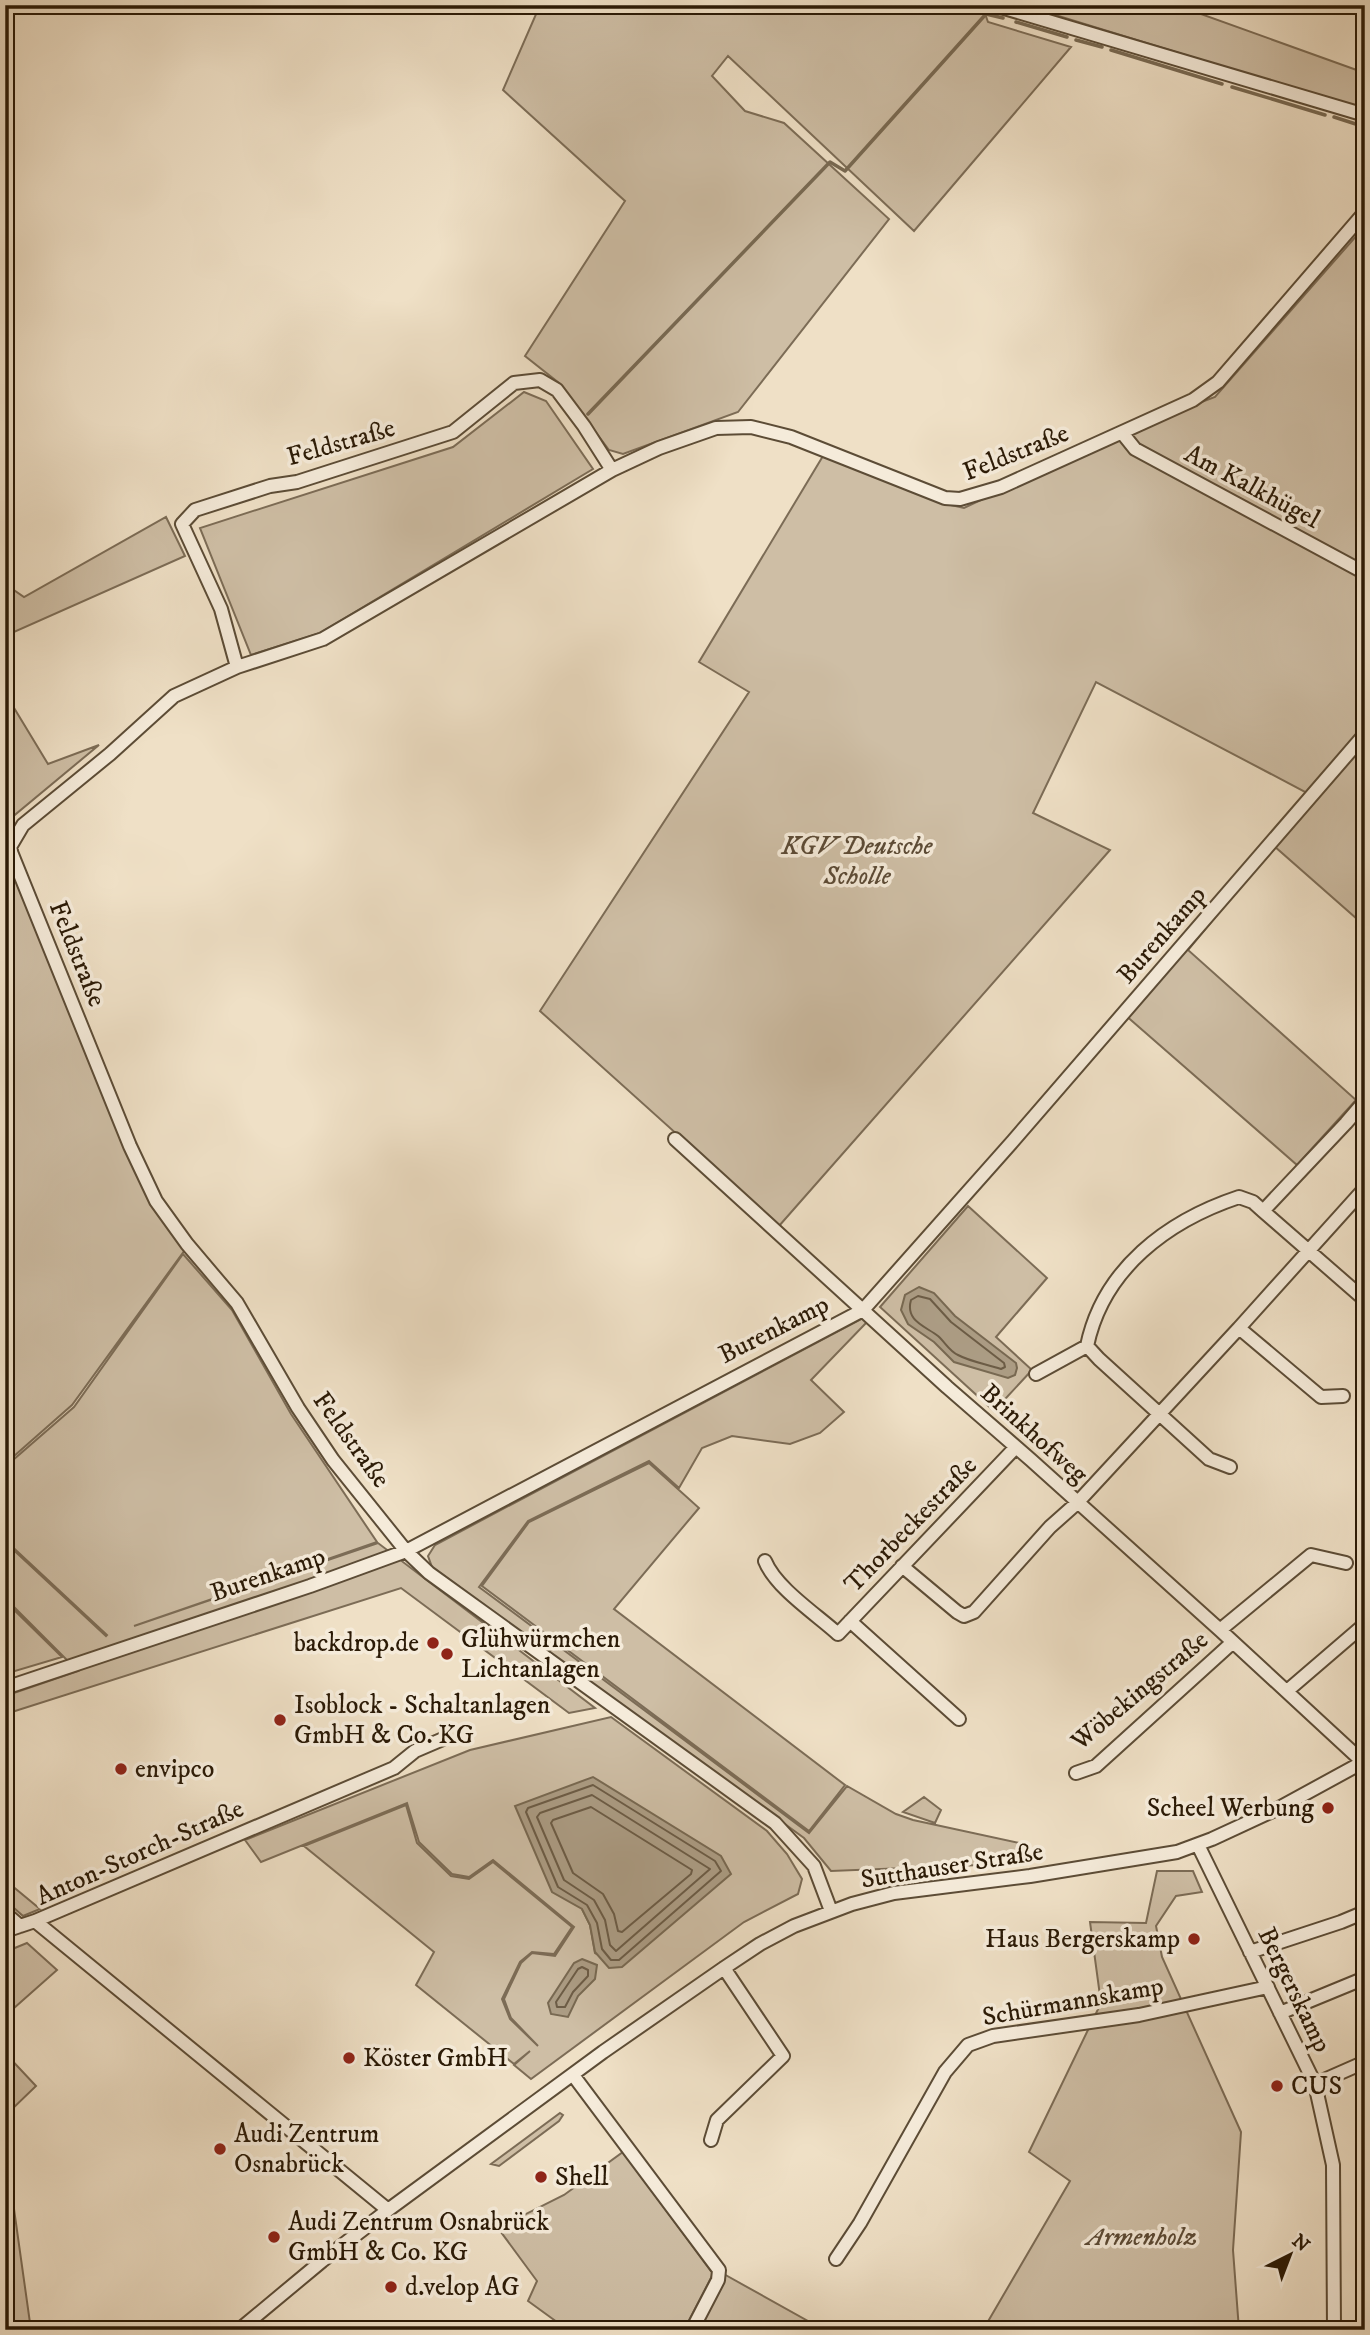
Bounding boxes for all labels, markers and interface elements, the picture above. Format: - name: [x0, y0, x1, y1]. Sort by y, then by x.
- street label: Feldstraße: [283, 412, 399, 474]
- street label: Feldstraße: [958, 417, 1074, 489]
- street label: Am Kalkhügel: [1178, 437, 1326, 537]
- park label: KGV Deutsche Scholle: [781, 830, 934, 893]
- street label: Burenkamp: [1110, 879, 1214, 991]
- street label: Feldstraße: [41, 896, 113, 1012]
- street label: Burenkamp: [713, 1288, 835, 1372]
- street label: Brinkhofweg: [973, 1377, 1095, 1491]
- street label: Feldstraße: [305, 1385, 397, 1495]
- street label: Thorbeckestraße: [838, 1450, 984, 1600]
- street label: Burenkamp: [206, 1540, 330, 1610]
- place label: Glühwürmchen Lichtanlagen: [461, 1623, 621, 1686]
- street label: Wöbekingstraße: [1064, 1624, 1215, 1759]
- place label: backdrop.de: [294, 1627, 419, 1660]
- marker: backdrop.de: [425, 1635, 441, 1651]
- marker: Glühwürmchen Lichtanlagen: [439, 1646, 455, 1662]
- place label: Isoblock - Schaltanlagen GmbH & Co. KG: [294, 1689, 551, 1752]
- marker: Isoblock - Schaltanlagen GmbH & Co. KG: [272, 1712, 288, 1728]
- place label: envipco: [135, 1753, 214, 1786]
- marker: envipco: [113, 1761, 129, 1777]
- street label: Anton-Storch-Straße: [31, 1792, 249, 1914]
- place label: Scheel Werbung: [1147, 1792, 1314, 1825]
- marker: Scheel Werbung: [1320, 1800, 1336, 1816]
- street label: Sutthauser Straße: [859, 1835, 1045, 1897]
- street label: Bergerskamp: [1250, 1922, 1338, 2058]
- place label: Haus Bergerskamp: [985, 1923, 1180, 1956]
- marker: Haus Bergerskamp: [1186, 1931, 1202, 1947]
- street label: Schürmannskamp: [980, 1970, 1166, 2034]
- place label: Köster GmbH: [363, 2042, 508, 2075]
- marker: Köster GmbH: [341, 2050, 357, 2066]
- place label: CUS: [1291, 2070, 1342, 2103]
- marker: CUS: [1269, 2078, 1285, 2094]
- place label: Audi Zentrum Osnabrück: [234, 2118, 379, 2181]
- marker: Audi Zentrum Osnabrück: [212, 2141, 228, 2157]
- place label: Shell: [555, 2161, 609, 2194]
- marker: Shell: [533, 2169, 549, 2185]
- place label: Audi Zentrum Osnabrück GmbH & Co. KG: [288, 2206, 549, 2269]
- north arrow: [1254, 2220, 1324, 2290]
- park label: Armenholz: [1083, 2221, 1198, 2254]
- marker: Audi Zentrum Osnabrück GmbH & Co. KG: [266, 2229, 282, 2245]
- text: N: [1287, 2230, 1314, 2258]
- place label: d.velop AG: [405, 2271, 519, 2304]
- marker: d.velop AG: [383, 2279, 399, 2295]

